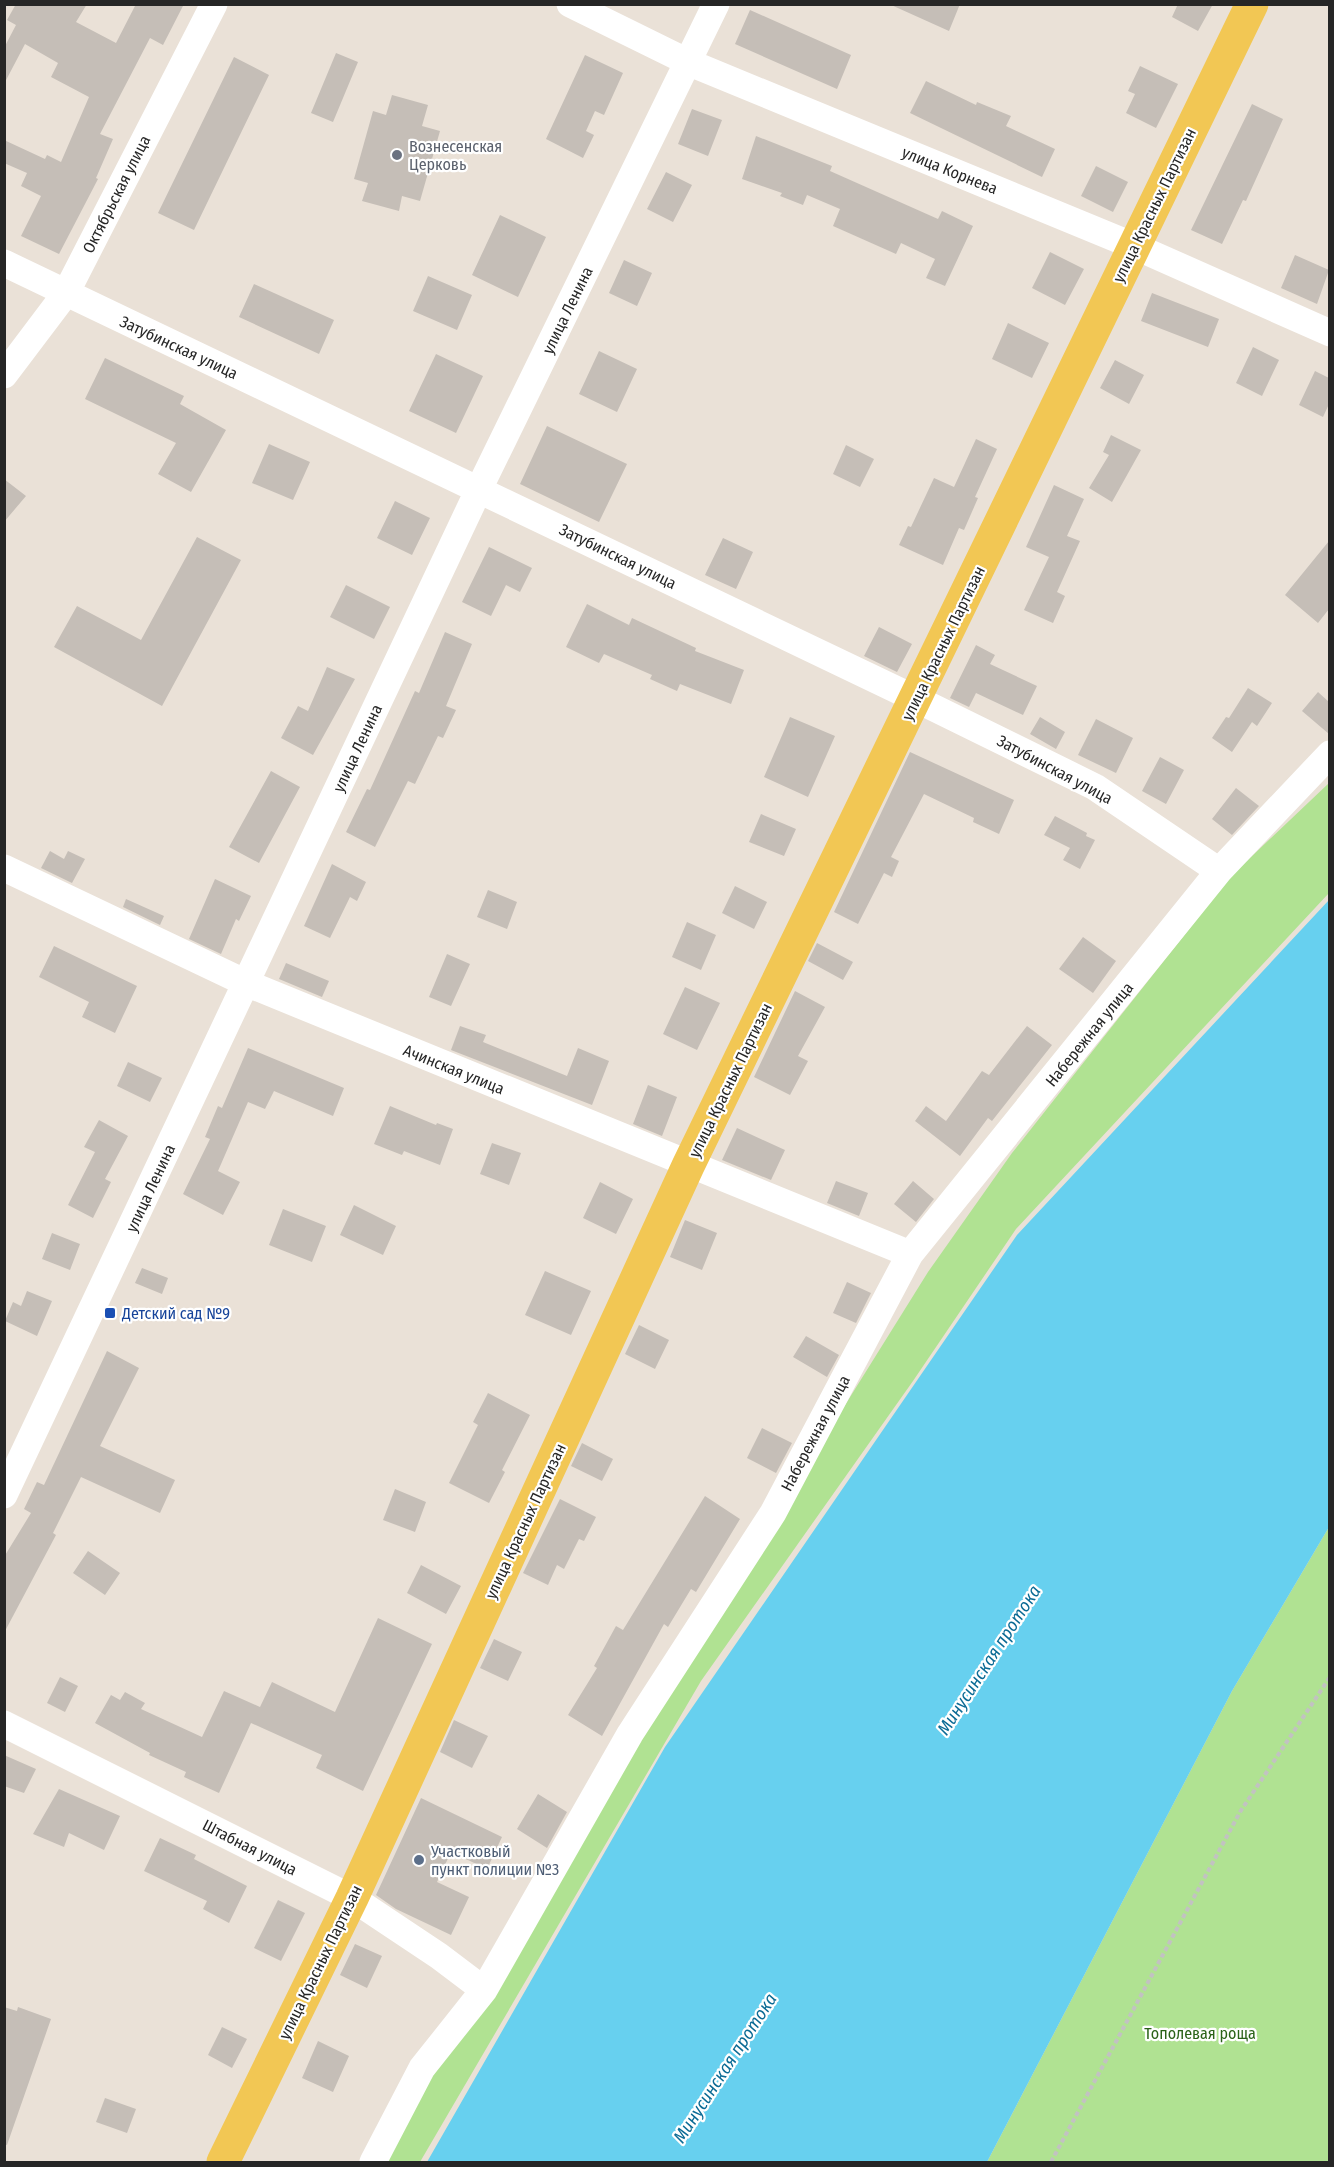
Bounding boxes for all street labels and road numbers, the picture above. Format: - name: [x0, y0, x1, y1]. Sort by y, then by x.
- street label: улица Красных Партизан: [1109, 125, 1200, 286]
- street label: Октябрьская улица: [79, 132, 154, 256]
- street label: улица Корнева: [899, 143, 1000, 198]
- street label: улица Ленина: [538, 263, 597, 357]
- street label: Затубинская улица: [117, 312, 241, 383]
- street label: Затубинская улица: [556, 520, 680, 593]
- street label: улица Красных Партизан: [898, 563, 989, 724]
- street label: улица Ленина: [329, 701, 386, 795]
- street label: Затубинская улица: [994, 731, 1116, 808]
- street label: Набережная улица: [1042, 978, 1137, 1090]
- street label: улица Красных Партизан: [685, 1000, 776, 1161]
- street label: Ачинская улица: [401, 1041, 507, 1098]
- street label: улица Ленина: [122, 1141, 179, 1235]
- street label: Набережная улица: [777, 1372, 854, 1494]
- street label: улица Красных Партизан: [481, 1440, 570, 1602]
- street label: Штабная улица: [199, 1816, 300, 1879]
- street label: улица Красных Партизан: [275, 1882, 366, 2043]

